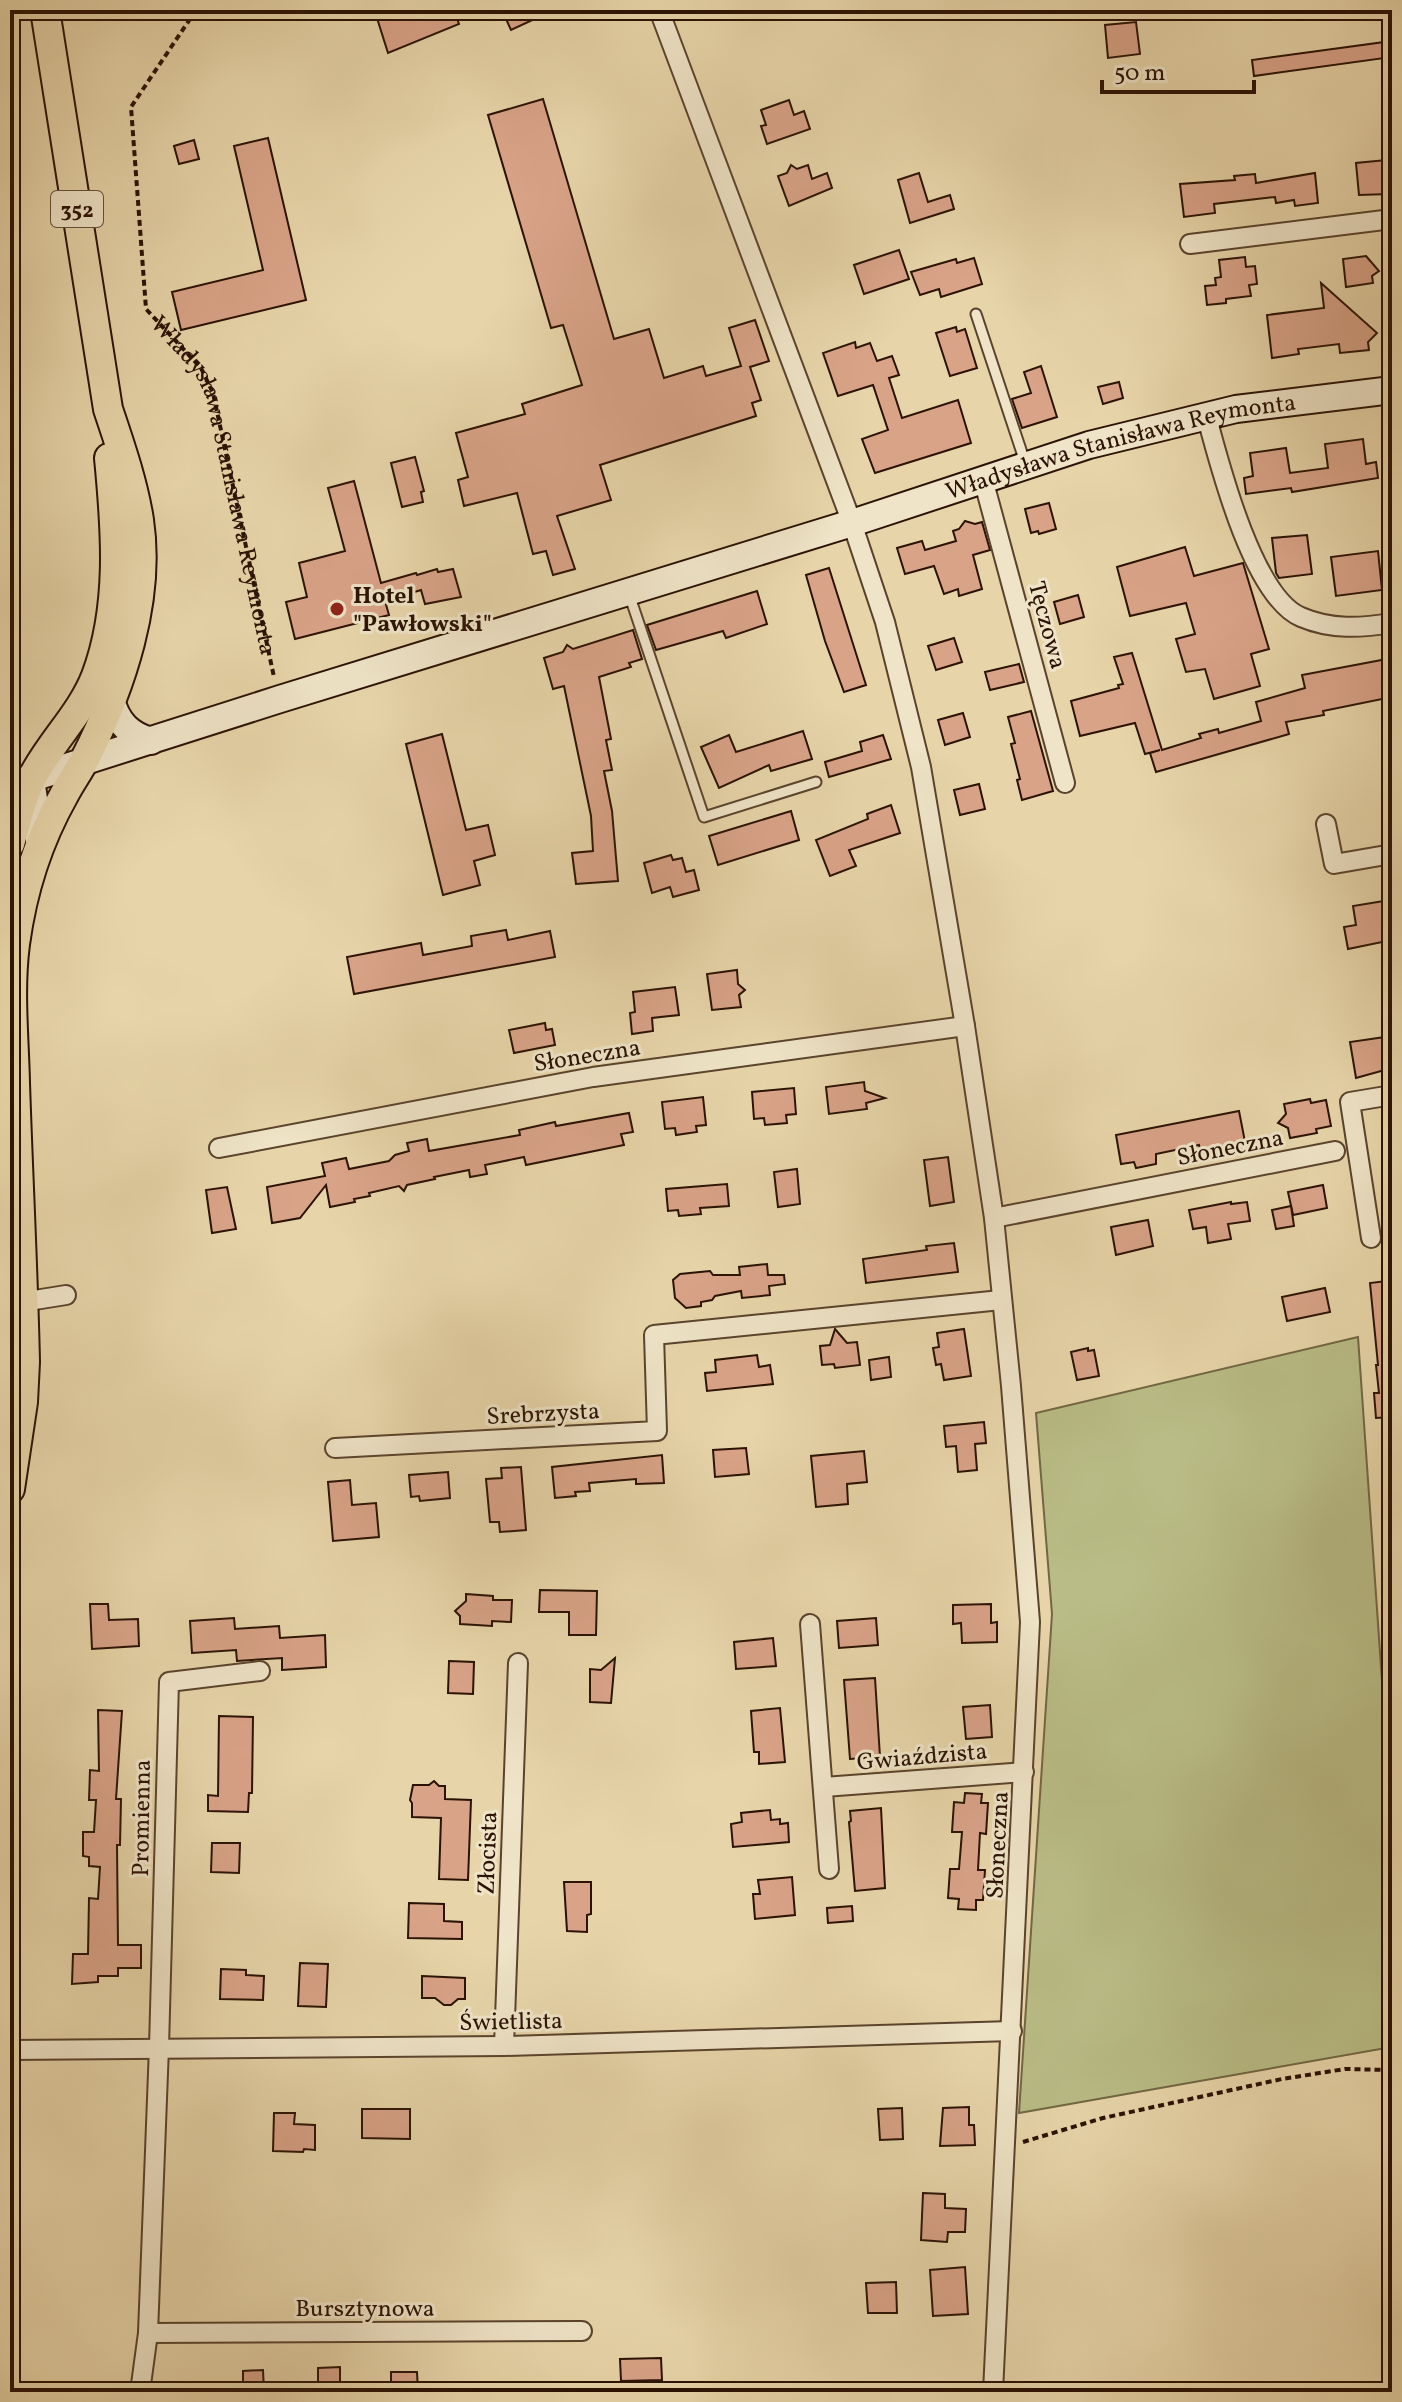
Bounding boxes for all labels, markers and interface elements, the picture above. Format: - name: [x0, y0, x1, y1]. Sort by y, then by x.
- scale bar: [1102, 44, 1254, 94]
- text: 50 m: [1114, 57, 1166, 91]
- road number: 352: [51, 191, 103, 227]
- street label: Władysława Stanisława Reymonta: [142, 309, 284, 658]
- street label: Władysława Stanisława Reymonta: [942, 387, 1298, 510]
- street label: Tęczowa: [1018, 578, 1074, 673]
- place label: Hotel "Pawłowski": [353, 580, 492, 642]
- marker: Hotel "Pawłowski": [328, 600, 346, 618]
- street label: Słoneczna: [531, 1032, 643, 1082]
- street label: Słoneczna: [1174, 1122, 1287, 1176]
- street label: Srebrzysta: [486, 1395, 601, 1435]
- street label: Gwiaździsta: [856, 1735, 989, 1781]
- street label: Promienna: [125, 1759, 161, 1877]
- street label: Słoneczna: [979, 1790, 1019, 1900]
- street label: Złocista: [471, 1811, 507, 1895]
- street label: Świetlista: [459, 2005, 563, 2041]
- street label: Bursztynowa: [295, 2293, 435, 2327]

